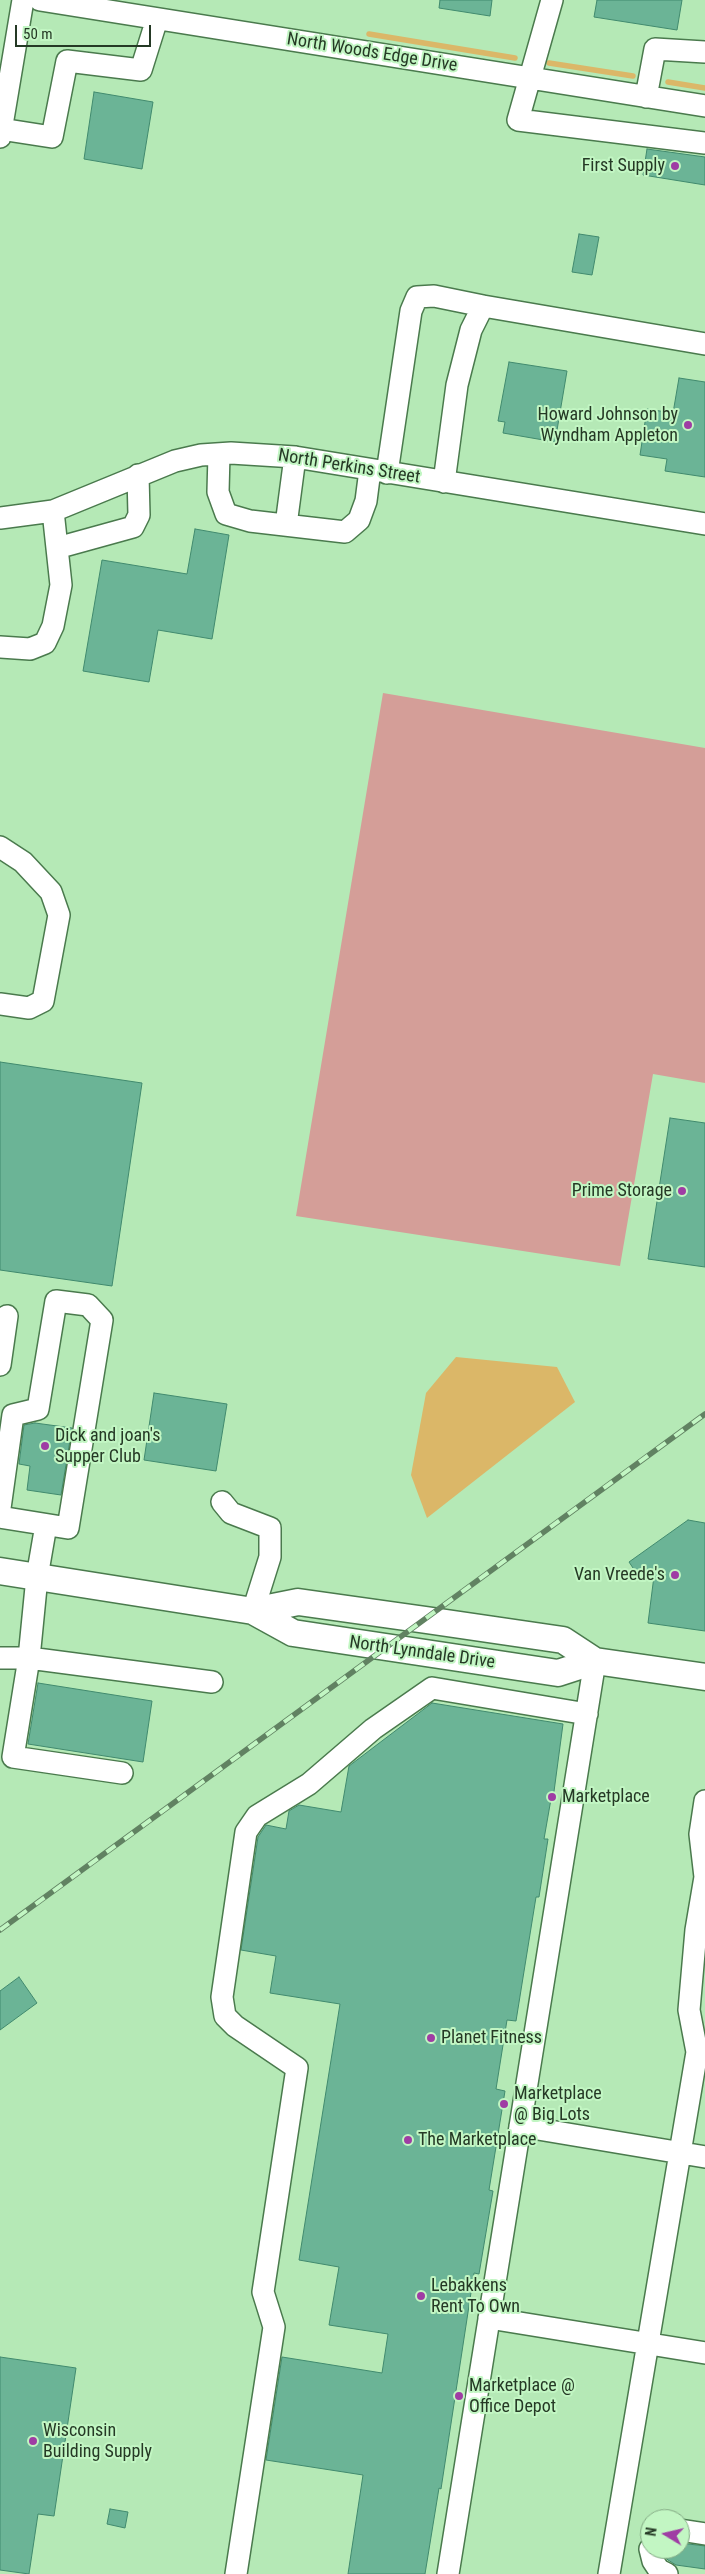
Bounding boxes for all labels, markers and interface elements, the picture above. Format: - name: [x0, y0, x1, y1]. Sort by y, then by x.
- scale bar: [18, 15, 154, 47]
- text: 50 m: [23, 25, 53, 43]
- street label: North Woods Edge Drive: [285, 29, 459, 77]
- place label: First Supply: [582, 155, 665, 177]
- marker: First Supply: [669, 160, 681, 172]
- place label: Howard Johnson by Wyndham Appleton: [538, 404, 678, 446]
- marker: Howard Johnson by Wyndham Appleton: [682, 419, 694, 431]
- street label: North Perkins Street: [276, 445, 422, 489]
- place label: Prime Storage: [572, 1180, 672, 1202]
- marker: Prime Storage: [676, 1185, 688, 1197]
- place label: Dick and joan's Supper Club: [55, 1425, 161, 1468]
- marker: Dick and joan's Supper Club: [39, 1440, 51, 1452]
- place label: Van Vreede's: [574, 1564, 665, 1586]
- marker: Van Vreede's: [669, 1569, 681, 1581]
- street label: North Lynndale Drive: [348, 1632, 496, 1674]
- place label: Marketplace: [562, 1786, 650, 1808]
- marker: Marketplace: [546, 1791, 558, 1803]
- place label: Planet Fitness: [441, 2027, 542, 2049]
- marker: Planet Fitness: [425, 2032, 437, 2044]
- place label: Marketplace @ Big Lots: [514, 2083, 602, 2126]
- marker: Marketplace @ Big Lots: [498, 2098, 510, 2110]
- place label: The Marketplace: [418, 2129, 536, 2151]
- marker: The Marketplace: [402, 2134, 414, 2146]
- place label: Lebakkens Rent To Own: [431, 2275, 520, 2318]
- marker: Lebakkens Rent To Own: [415, 2290, 427, 2302]
- place label: Marketplace @ Office Depot: [469, 2375, 575, 2418]
- marker: Marketplace @ Office Depot: [453, 2390, 465, 2402]
- place label: Wisconsin Building Supply: [43, 2420, 152, 2462]
- marker: Wisconsin Building Supply: [27, 2435, 39, 2447]
- north arrow: [640, 2509, 690, 2559]
- text: N: [643, 2526, 660, 2537]

